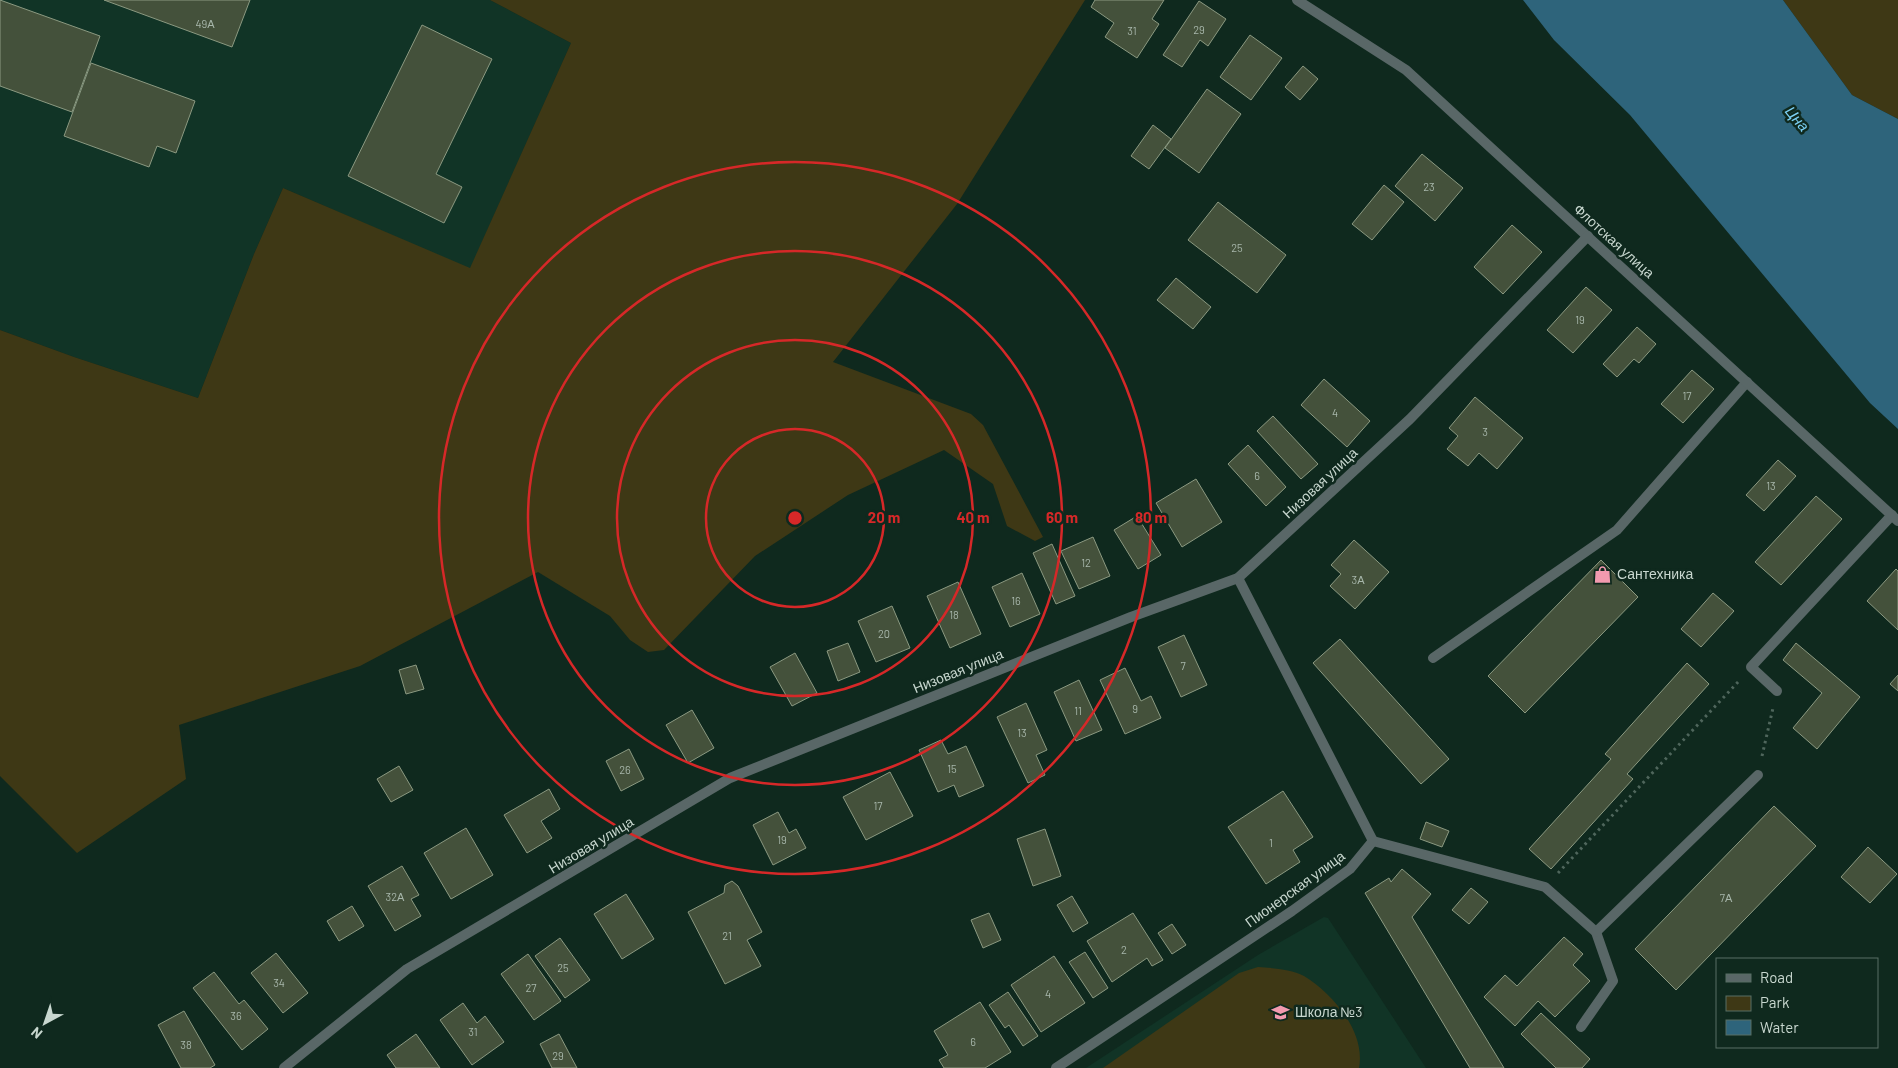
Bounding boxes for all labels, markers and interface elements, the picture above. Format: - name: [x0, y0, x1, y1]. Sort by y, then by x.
- house number: 49А: [195, 17, 215, 30]
- house number: 29: [1193, 23, 1205, 36]
- house number: 31: [1127, 24, 1137, 37]
- water label: Цна: [1782, 102, 1814, 135]
- house number: 23: [1423, 180, 1435, 193]
- street label: Флотская улица: [1571, 200, 1658, 281]
- house number: 25: [1231, 241, 1243, 254]
- house number: 19: [1575, 313, 1585, 326]
- house number: 17: [1682, 389, 1692, 402]
- house number: 4: [1332, 406, 1338, 419]
- house number: 3: [1482, 425, 1488, 438]
- street label: Низовая улица: [1279, 444, 1361, 522]
- house number: 6: [1254, 469, 1260, 482]
- house number: 13: [1766, 479, 1776, 492]
- text: 20 m: [868, 508, 900, 526]
- text: 40 m: [956, 508, 990, 526]
- text: 60 m: [1046, 508, 1078, 526]
- text: 80 m: [1135, 508, 1167, 526]
- centre of rings: [786, 509, 804, 527]
- house number: 12: [1081, 556, 1091, 569]
- shop icon: Сантехника: [1593, 564, 1613, 584]
- place label: Сантехника: [1617, 565, 1694, 582]
- house number: 3А: [1351, 573, 1365, 586]
- house number: 16: [1011, 594, 1021, 607]
- house number: 18: [949, 608, 959, 621]
- house number: 20: [878, 627, 890, 640]
- street label: Низовая улица: [910, 645, 1006, 696]
- house number: 7: [1180, 659, 1186, 672]
- house number: 9: [1132, 702, 1138, 715]
- house number: 11: [1074, 704, 1082, 717]
- house number: 13: [1017, 726, 1027, 739]
- house number: 15: [947, 762, 957, 775]
- house number: 26: [619, 763, 631, 776]
- house number: 17: [873, 799, 883, 812]
- street label: Низовая улица: [545, 812, 636, 877]
- house number: 19: [777, 833, 787, 846]
- house number: 1: [1269, 836, 1273, 849]
- street label: Пионерская улица: [1242, 847, 1348, 930]
- house number: 32А: [386, 890, 405, 903]
- house number: 7А: [1720, 891, 1733, 904]
- house number: 21: [722, 929, 732, 942]
- house number: 2: [1121, 943, 1127, 956]
- legend: [1716, 958, 1878, 1048]
- house number: 25: [557, 961, 569, 974]
- text: Road: [1760, 968, 1793, 986]
- house number: 34: [273, 976, 285, 989]
- house number: 27: [525, 981, 537, 994]
- house number: 4: [1045, 987, 1051, 1000]
- text: Park: [1760, 993, 1790, 1011]
- north arrow: [20, 998, 70, 1048]
- school or university icon: Школа №3: [1271, 1002, 1291, 1022]
- place label: Школа №3: [1295, 1003, 1363, 1020]
- house number: 36: [230, 1009, 242, 1022]
- text: Water: [1760, 1018, 1799, 1036]
- text: N: [27, 1024, 45, 1043]
- house number: 31: [468, 1025, 478, 1038]
- house number: 6: [970, 1035, 976, 1048]
- house number: 38: [180, 1038, 192, 1051]
- house number: 29: [552, 1049, 564, 1062]

